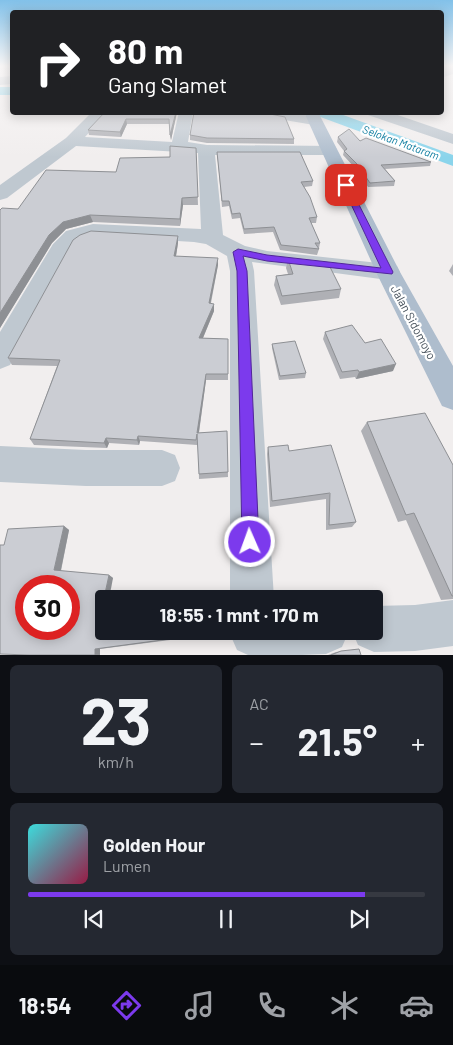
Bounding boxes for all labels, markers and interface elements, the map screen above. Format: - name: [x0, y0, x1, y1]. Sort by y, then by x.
- text: 80 m: [108, 29, 183, 71]
- icon: right: [25, 30, 90, 95]
- text: Gang Slamet: [108, 71, 227, 97]
- water label: Selokan Mataram: [361, 122, 441, 162]
- pin: [325, 164, 367, 206]
- icon: arrive: [332, 171, 360, 199]
- street label: Jalan Sidomoyo: [389, 283, 439, 361]
- position arrow: [223, 515, 275, 567]
- speed limit sign: 30: [15, 575, 80, 640]
- text: 18:55 · 1 mnt · 170 m: [159, 603, 319, 626]
- text: 23: [80, 680, 151, 758]
- text: AC: [250, 694, 269, 713]
- text: 21.5°: [297, 718, 377, 764]
- text: −: [250, 725, 264, 759]
- text: +: [411, 725, 425, 759]
- text: km/h: [98, 752, 134, 771]
- text: Golden Hour: [103, 833, 205, 856]
- text: Lumen: [103, 856, 151, 875]
- icon: previous: [80, 905, 108, 933]
- icon: pause: [212, 905, 240, 933]
- icon: next: [345, 905, 373, 933]
- icon: directions: [109, 988, 144, 1023]
- icon: music: [182, 988, 217, 1023]
- icon: phone: [254, 988, 289, 1023]
- icon: climate: [327, 988, 362, 1023]
- icon: car: [399, 988, 434, 1023]
- text: 18:54: [19, 992, 72, 1018]

